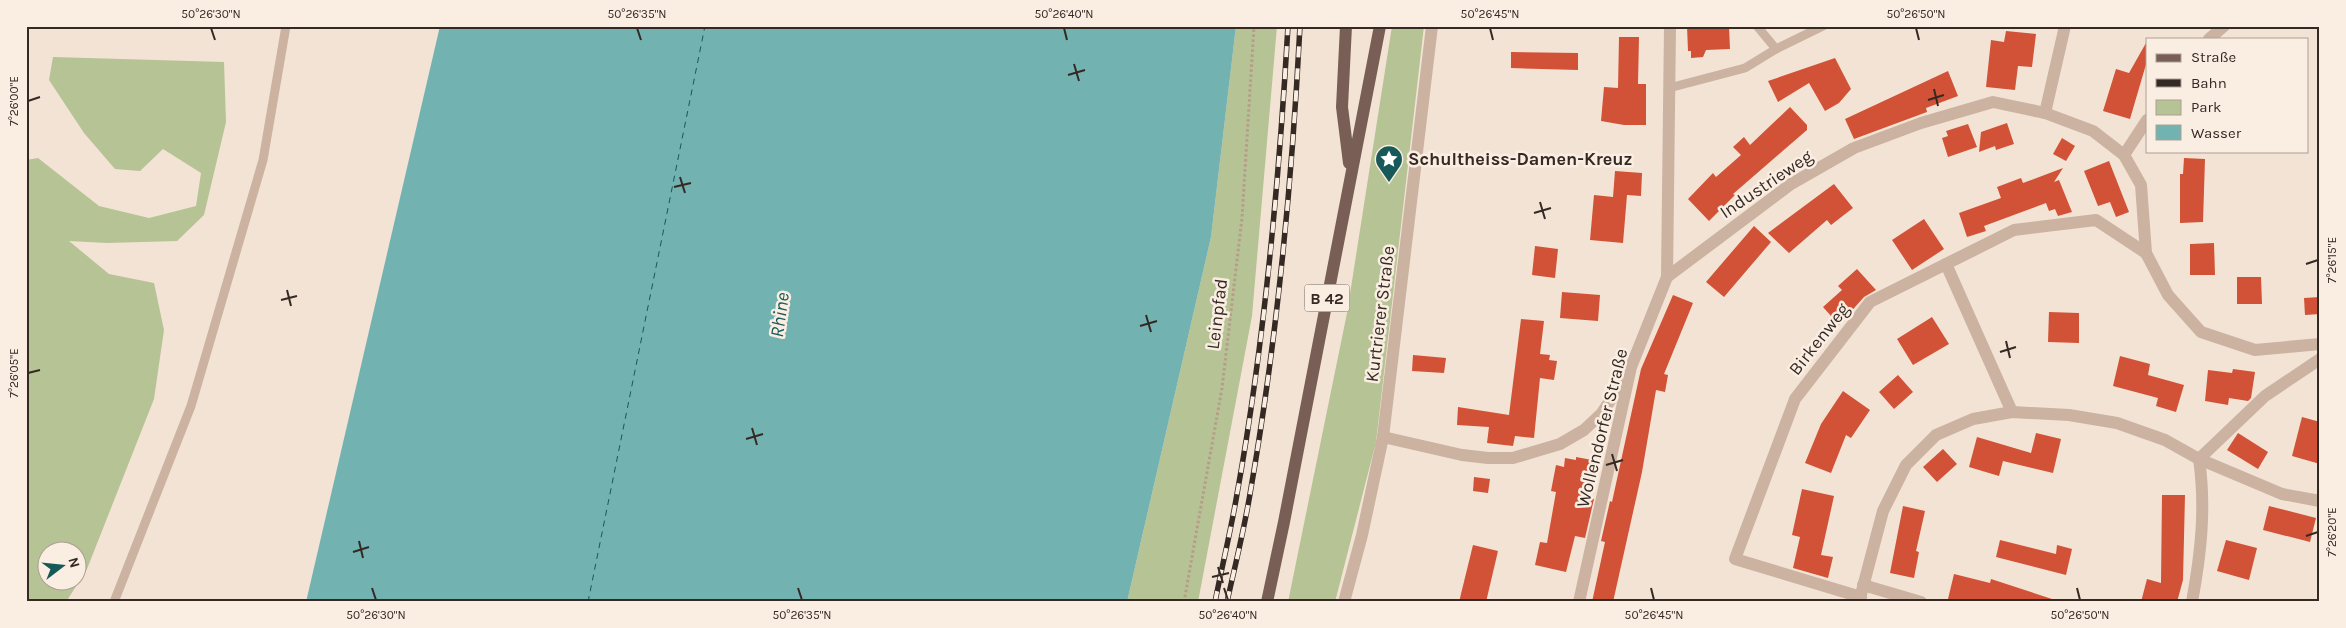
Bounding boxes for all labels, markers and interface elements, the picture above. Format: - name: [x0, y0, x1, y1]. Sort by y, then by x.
- text: 50°26'30"N: [181, 7, 241, 21]
- text: 50°26'35"N: [607, 7, 667, 21]
- text: 50°26'40"N: [1034, 7, 1094, 21]
- text: 50°26'45"N: [1461, 7, 1519, 21]
- text: 50°26'50"N: [1886, 7, 1946, 21]
- legend: [2146, 38, 2308, 152]
- text: Straße: [2191, 48, 2236, 66]
- text: Bahn: [2191, 74, 2227, 92]
- text: 7°26'00"E: [7, 76, 21, 126]
- text: Park: [2191, 98, 2221, 116]
- text: Wasser: [2191, 124, 2242, 142]
- place icon: Schultheiss-Damen-Kreuz: [1374, 144, 1404, 183]
- street label: Industrieweg: [1715, 145, 1817, 223]
- place label: Schultheiss-Damen-Kreuz: [1408, 148, 1632, 170]
- text: 7°26'15"E: [2325, 237, 2339, 283]
- street label: Kurtrierer Straße: [1361, 245, 1399, 383]
- street label: Leinpfad: [1202, 277, 1232, 351]
- road number: B 42: [1304, 284, 1350, 312]
- water label: Rhine: [766, 291, 794, 339]
- street label: Birkenweg: [1784, 298, 1854, 380]
- street label: Wollendorfer Straße: [1572, 346, 1632, 510]
- text: 7°26'05"E: [7, 348, 21, 398]
- text: 7°26'20"E: [2325, 507, 2339, 557]
- north arrow: [38, 540, 88, 590]
- text: N: [64, 555, 84, 570]
- text: 50°26'30"N: [346, 608, 406, 622]
- text: 50°26'35"N: [772, 608, 832, 622]
- text: 50°26'40"N: [1198, 608, 1258, 622]
- text: 50°26'45"N: [1625, 608, 1683, 622]
- text: 50°26'50"N: [2050, 608, 2110, 622]

